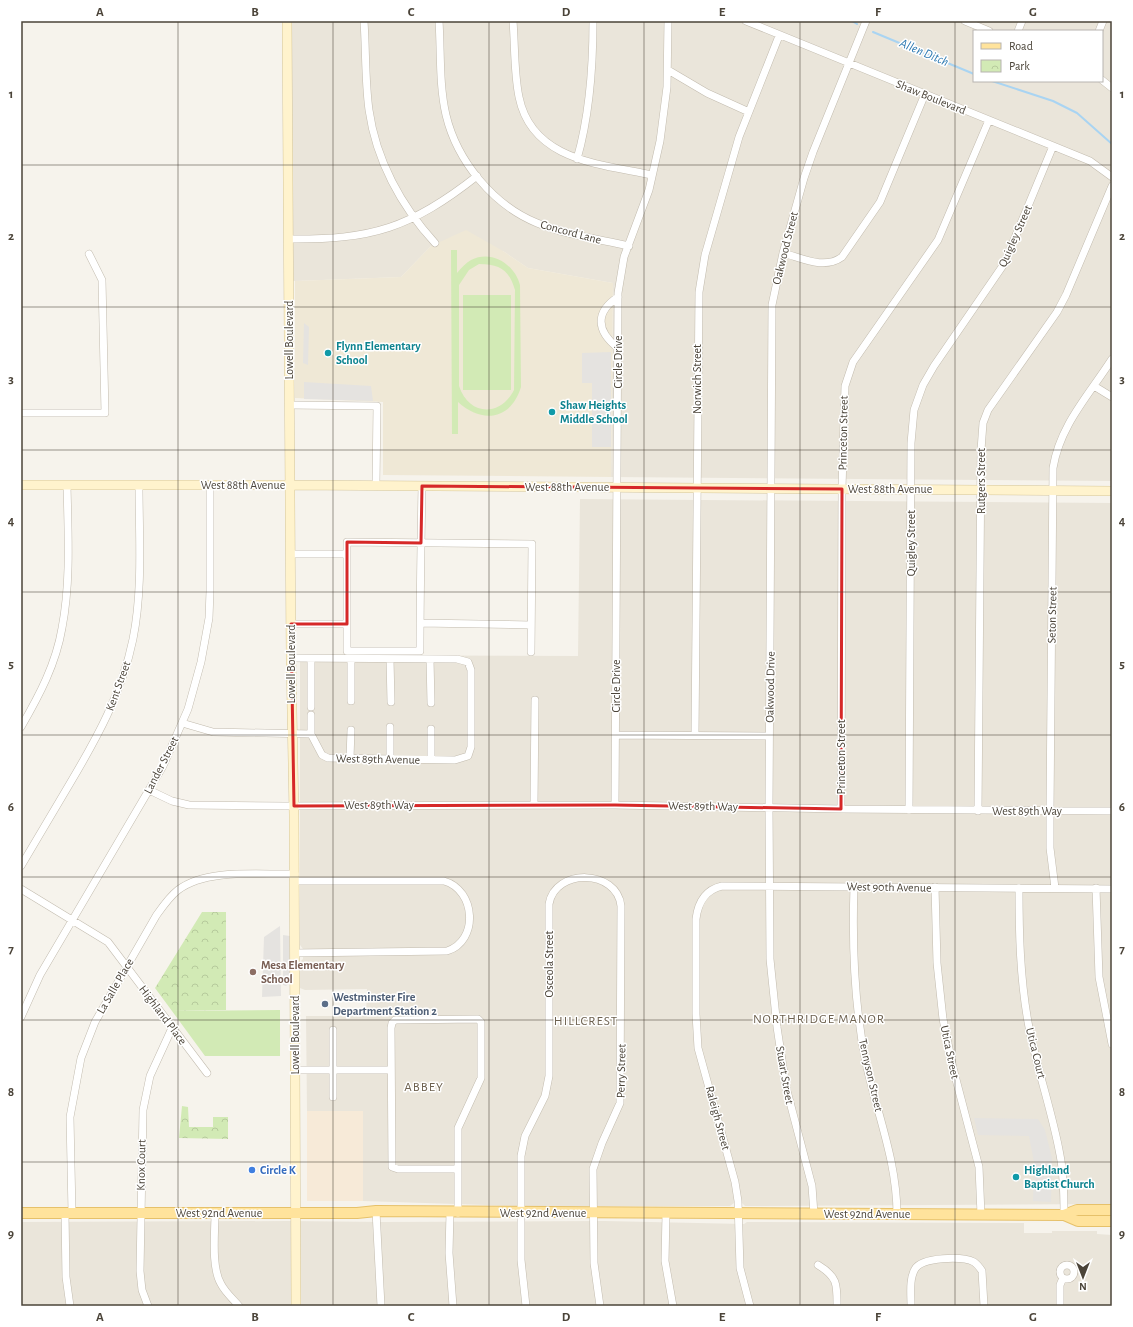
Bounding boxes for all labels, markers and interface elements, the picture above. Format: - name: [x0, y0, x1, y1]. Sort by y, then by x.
- text: A: [96, 6, 104, 19]
- text: B: [251, 6, 259, 19]
- text: C: [408, 6, 415, 19]
- text: D: [562, 6, 571, 19]
- text: E: [719, 6, 726, 19]
- text: F: [875, 6, 882, 19]
- text: G: [1029, 6, 1037, 19]
- legend: [973, 30, 1103, 82]
- water label: Allen Ditch: [897, 37, 950, 69]
- text: Road: [1009, 40, 1033, 52]
- text: Park: [1009, 60, 1030, 72]
- street label: Shaw Boulevard: [894, 77, 968, 117]
- text: 1: [9, 88, 13, 101]
- text: 1: [1120, 88, 1124, 101]
- street label: Quigley Street: [996, 203, 1035, 269]
- street label: Oakwood Street: [770, 210, 800, 286]
- street label: Concord Lane: [539, 218, 603, 246]
- text: 2: [8, 230, 14, 243]
- text: 2: [1119, 230, 1125, 243]
- street label: Lowell Boulevard: [283, 300, 295, 380]
- street label: Circle Drive: [612, 335, 624, 389]
- place label: Flynn Elementary School: [336, 340, 421, 366]
- street label: Norwich Street: [691, 344, 703, 414]
- marker: Flynn Elementary School: [323, 348, 333, 358]
- text: 3: [8, 373, 14, 386]
- text: 3: [1119, 373, 1125, 386]
- street label: Princeton Street: [836, 395, 850, 471]
- place label: Shaw Heights Middle School: [560, 399, 628, 425]
- marker: Shaw Heights Middle School: [547, 407, 557, 417]
- street label: Rutgers Street: [975, 448, 987, 514]
- street label: West 88th Avenue: [201, 479, 285, 491]
- street label: West 88th Avenue: [525, 481, 609, 493]
- street label: West 88th Avenue: [848, 483, 932, 495]
- street label: Quigley Street: [905, 510, 918, 576]
- text: 4: [8, 515, 15, 528]
- text: 4: [1119, 515, 1126, 528]
- street label: Seton Street: [1046, 586, 1058, 644]
- street label: Lowell Boulevard: [285, 624, 297, 704]
- street label: Oakwood Drive: [763, 651, 777, 723]
- text: 5: [8, 658, 14, 671]
- text: 5: [1119, 658, 1125, 671]
- street label: Kent Street: [103, 659, 133, 713]
- street label: Circle Drive: [610, 659, 622, 713]
- street label: Princeton Street: [835, 719, 847, 795]
- street label: Lander Street: [141, 734, 181, 796]
- street label: West 89th Avenue: [336, 752, 420, 766]
- street label: West 89th Way: [344, 799, 414, 812]
- street label: West 89th Way: [668, 799, 738, 814]
- text: 6: [8, 801, 14, 814]
- text: 6: [1119, 801, 1125, 814]
- street label: West 89th Way: [992, 805, 1062, 818]
- street label: West 90th Avenue: [846, 880, 932, 894]
- street label: Osceola Street: [543, 930, 555, 997]
- text: 7: [8, 943, 14, 956]
- text: 7: [1119, 943, 1125, 956]
- street label: La Salle Place: [94, 956, 136, 1016]
- place label: Mesa Elementary School: [261, 959, 345, 985]
- marker: Mesa Elementary School: [248, 967, 258, 977]
- street label: Highland Place: [137, 983, 189, 1047]
- place label: Westminster Fire Department Station 2: [333, 991, 437, 1017]
- street label: Lowell Boulevard: [289, 995, 301, 1075]
- marker: Westminster Fire Department Station 2: [320, 999, 330, 1009]
- district label: NORTHRIDGE MANOR: [753, 1013, 885, 1026]
- district label: HILLCREST: [554, 1015, 618, 1028]
- street label: Utica Street: [938, 1024, 962, 1080]
- street label: Utica Court: [1024, 1026, 1048, 1080]
- street label: Tennyson Street: [856, 1037, 885, 1113]
- street label: Perry Street: [615, 1043, 628, 1098]
- street label: Stuart Street: [774, 1045, 796, 1105]
- district label: ABBEY: [404, 1081, 444, 1094]
- street label: Raleigh Street: [704, 1085, 732, 1151]
- text: 8: [8, 1086, 14, 1099]
- text: 8: [1119, 1086, 1125, 1099]
- street label: Knox Court: [135, 1139, 147, 1191]
- place label: Circle K: [260, 1164, 297, 1176]
- place label: Highland Baptist Church: [1024, 1164, 1095, 1190]
- marker: Circle K: [247, 1165, 257, 1175]
- marker: Highland Baptist Church: [1011, 1172, 1021, 1182]
- street label: West 92nd Avenue: [176, 1207, 262, 1219]
- street label: West 92nd Avenue: [500, 1207, 586, 1219]
- street label: West 92nd Avenue: [824, 1208, 910, 1220]
- text: 9: [8, 1228, 14, 1241]
- text: 9: [1119, 1228, 1125, 1241]
- north arrow: [1063, 1257, 1103, 1297]
- text: N: [1079, 1281, 1087, 1292]
- text: A: [96, 1311, 104, 1324]
- text: B: [251, 1311, 259, 1324]
- text: C: [408, 1311, 415, 1324]
- text: D: [562, 1311, 571, 1324]
- text: E: [719, 1311, 726, 1324]
- text: F: [875, 1311, 882, 1324]
- text: G: [1029, 1311, 1037, 1324]

